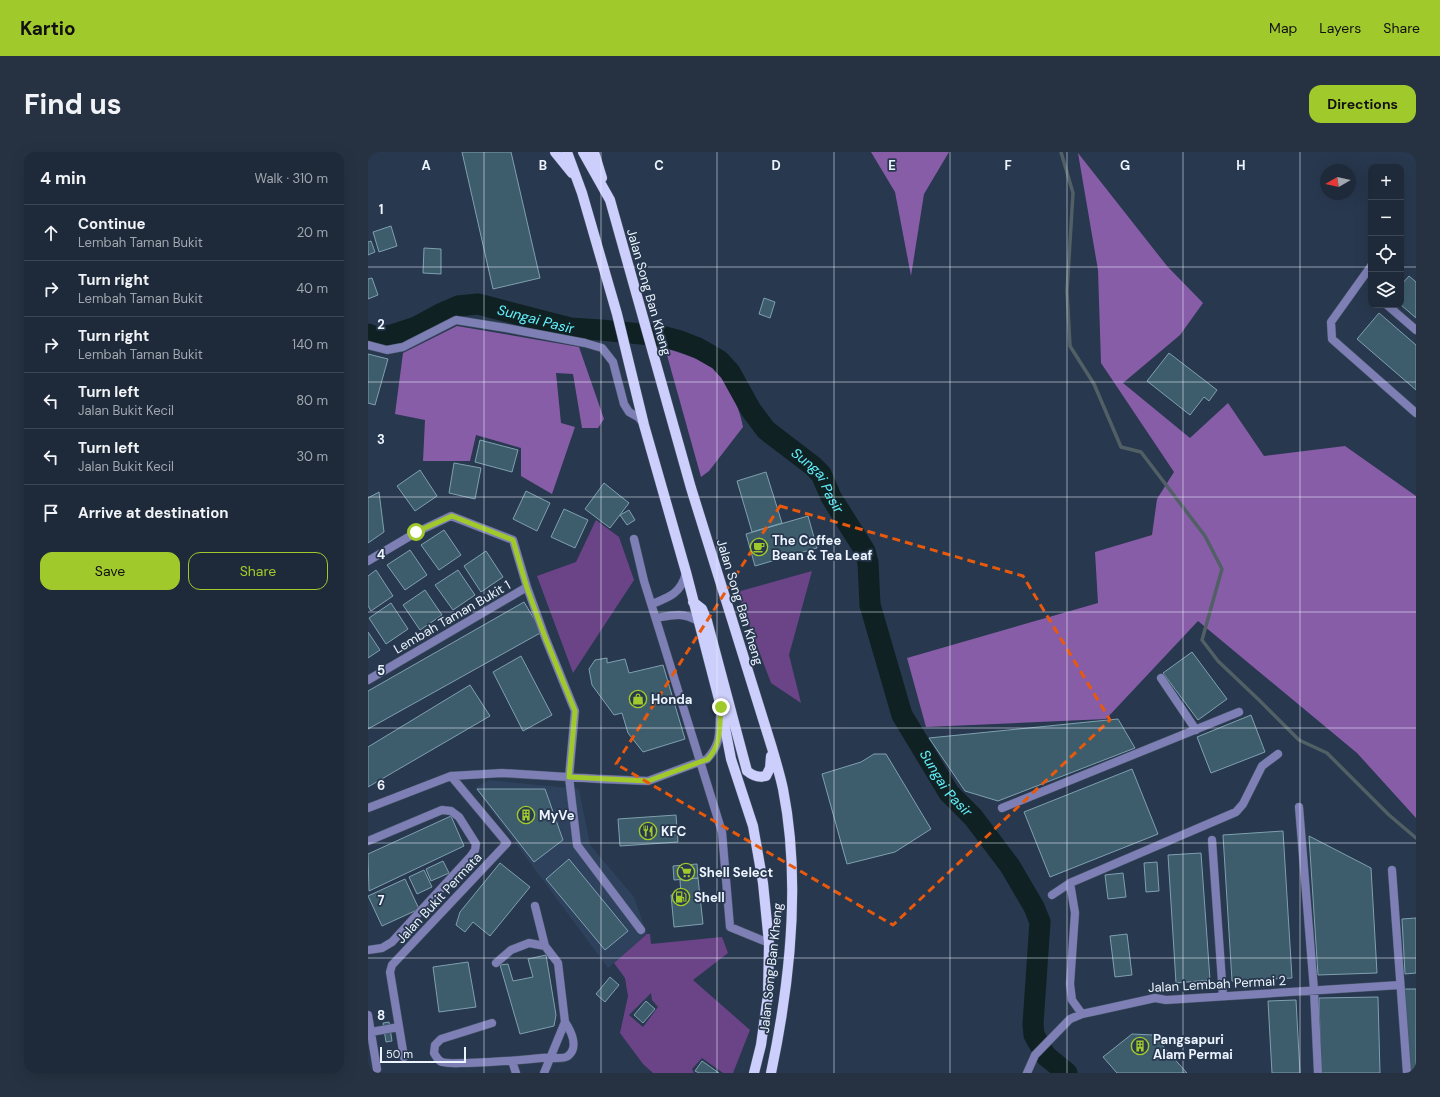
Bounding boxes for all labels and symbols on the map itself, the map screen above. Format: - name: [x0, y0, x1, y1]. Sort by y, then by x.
- text: A: [421, 157, 431, 174]
- text: B: [539, 157, 547, 174]
- text: C: [654, 157, 664, 174]
- text: D: [771, 157, 781, 174]
- text: E: [888, 157, 896, 174]
- text: F: [1004, 157, 1012, 174]
- text: G: [1120, 157, 1130, 174]
- text: H: [1236, 157, 1246, 174]
- north arrow: [1320, 164, 1356, 200]
- text: 1: [379, 201, 383, 218]
- street label: Jalan Song Ban Kheng: [623, 227, 675, 357]
- water label: Sungai Pasir: [496, 300, 575, 337]
- text: 2: [377, 316, 385, 333]
- text: 3: [377, 431, 385, 448]
- water label: Sungai Pasir: [788, 444, 848, 517]
- route start: [407, 523, 425, 541]
- place label: The Coffee Bean & Tea Leaf: [772, 532, 873, 564]
- street label: Jalan Song Ban Kheng: [713, 537, 767, 667]
- cafe icon: The Coffee Bean & Tea Leaf: [749, 537, 769, 557]
- text: 4: [377, 546, 385, 563]
- street label: Lembah Taman Bukit 1: [390, 577, 514, 657]
- text: 5: [377, 662, 385, 679]
- shop icon: Honda: [628, 689, 648, 709]
- place label: Honda: [651, 691, 692, 708]
- route end: [712, 698, 730, 716]
- water label: Sungai Pasir: [916, 746, 977, 821]
- text: 6: [377, 777, 385, 794]
- building icon: MyVe: [516, 805, 536, 825]
- place label: MyVe: [539, 807, 575, 824]
- restaurant icon: KFC: [638, 821, 658, 841]
- place label: KFC: [661, 823, 686, 840]
- street label: Jalan Bukit Permata: [393, 849, 485, 947]
- supermarket icon: Shell Select: [676, 862, 696, 882]
- place label: Shell Select: [699, 864, 773, 881]
- fuel station icon: Shell: [671, 887, 691, 907]
- place label: Shell: [694, 889, 725, 906]
- text: 7: [378, 892, 385, 909]
- street label: Jalan Song Ban Kheng: [756, 902, 786, 1034]
- street label: Jalan Lembah Permai 2: [1148, 972, 1286, 996]
- text: 8: [377, 1007, 385, 1024]
- place label: Pangsapuri Alam Permai: [1153, 1031, 1233, 1063]
- building icon: Pangsapuri Alam Permai: [1130, 1036, 1150, 1056]
- scale bar: [380, 1045, 466, 1064]

